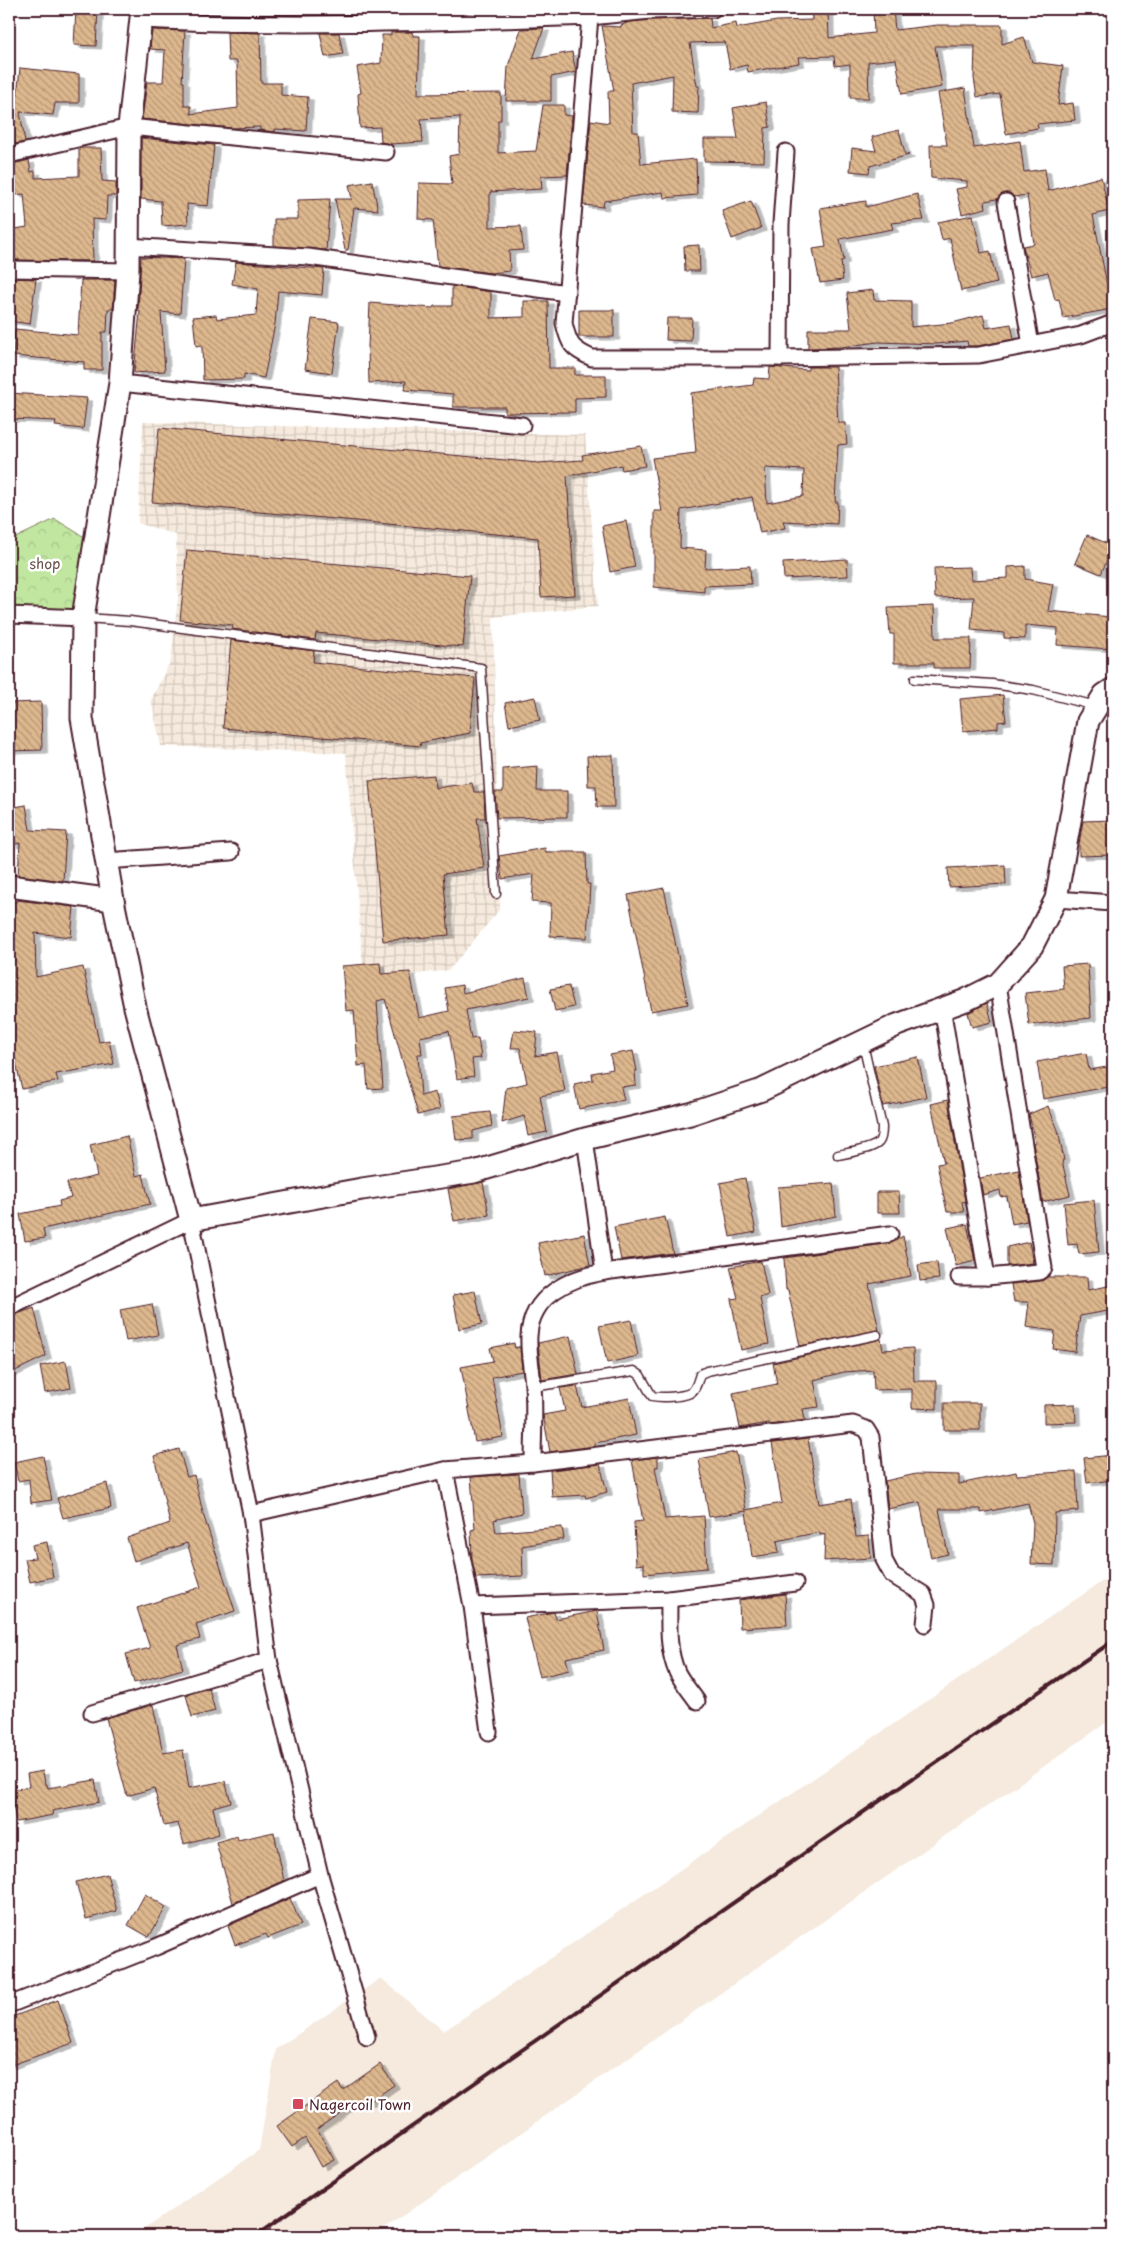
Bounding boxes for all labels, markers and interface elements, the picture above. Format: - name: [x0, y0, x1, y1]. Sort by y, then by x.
- park label: shop: [30, 553, 60, 574]
- place label: Nagercoil Town: [309, 2094, 411, 2115]
- marker: Nagercoil Town: [291, 2097, 305, 2111]

